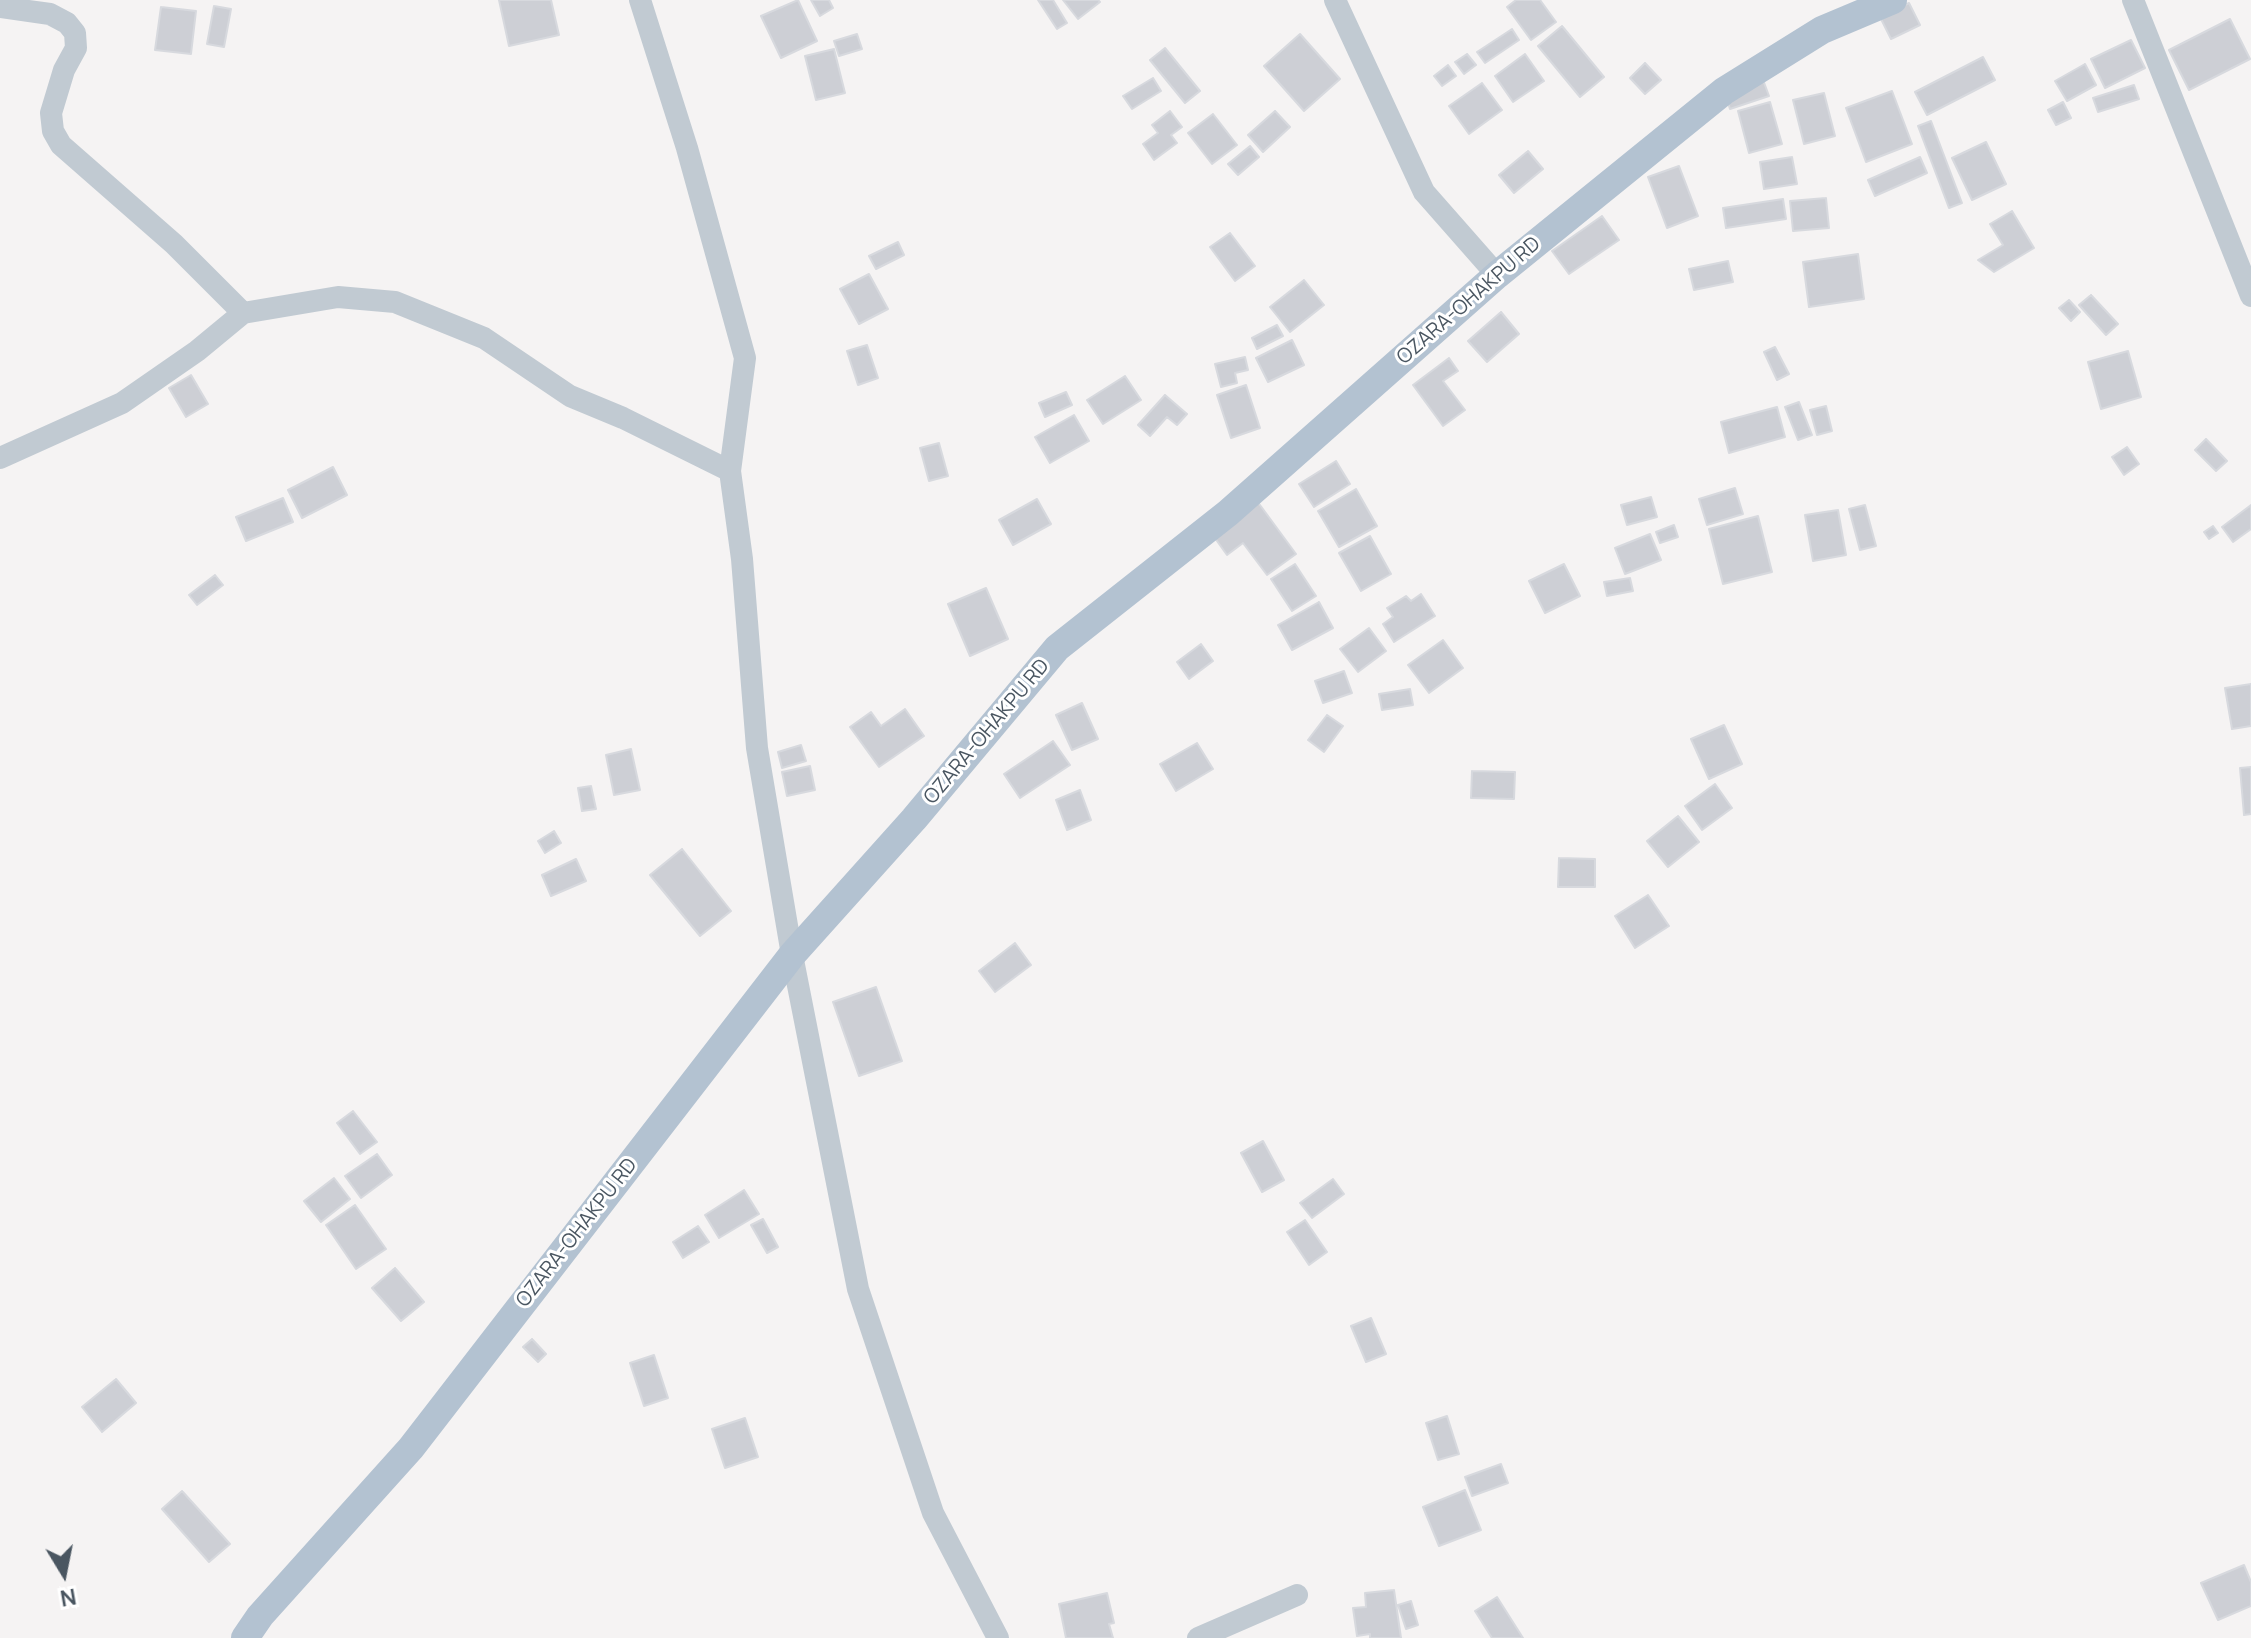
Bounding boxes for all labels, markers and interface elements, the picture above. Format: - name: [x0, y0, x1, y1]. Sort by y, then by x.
- street label: OZARA-OHAKPU RD: [1392, 232, 1546, 370]
- street label: OZARA-OHAKPU RD: [919, 655, 1055, 809]
- street label: OZARA-OHAKPU RD: [512, 1154, 642, 1312]
- north arrow: [24, 1534, 104, 1614]
- text: N: [58, 1581, 79, 1614]

